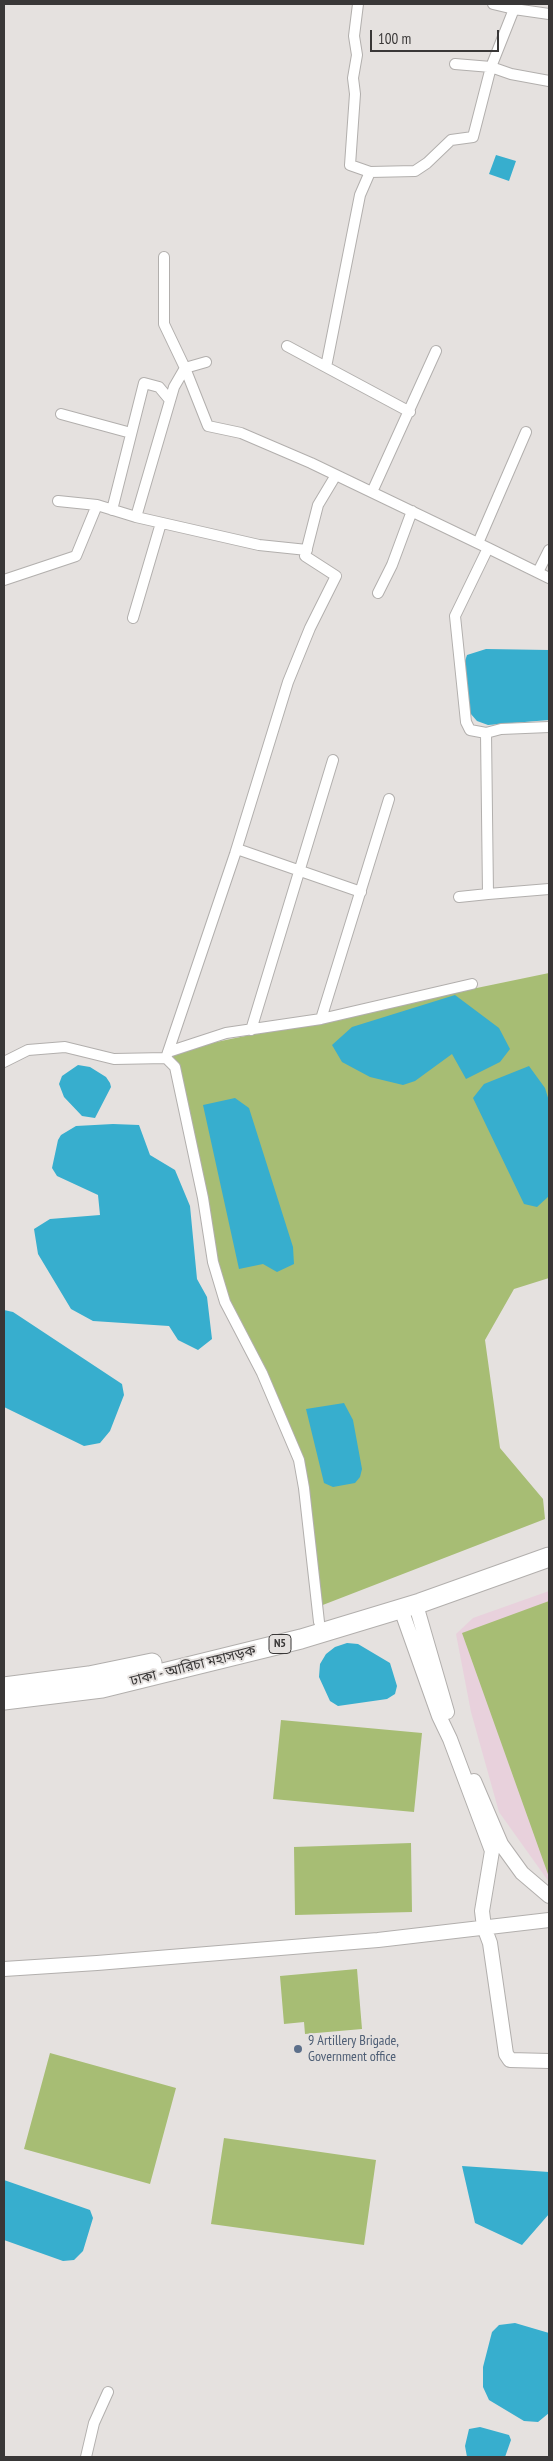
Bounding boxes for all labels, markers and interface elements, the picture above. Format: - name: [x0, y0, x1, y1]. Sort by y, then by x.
- scale bar: [373, 20, 502, 52]
- text: 100 m: [378, 29, 411, 48]
- road number: N5: [269, 1635, 291, 1654]
- street label: ঢাকা - আরিচা মহাসড়ক: [129, 1642, 257, 1690]
- place label: 9 Artillery Brigade, Government office: [308, 2033, 399, 2066]
- marker: 9 Artillery Brigade, Government office: [292, 2043, 304, 2055]

